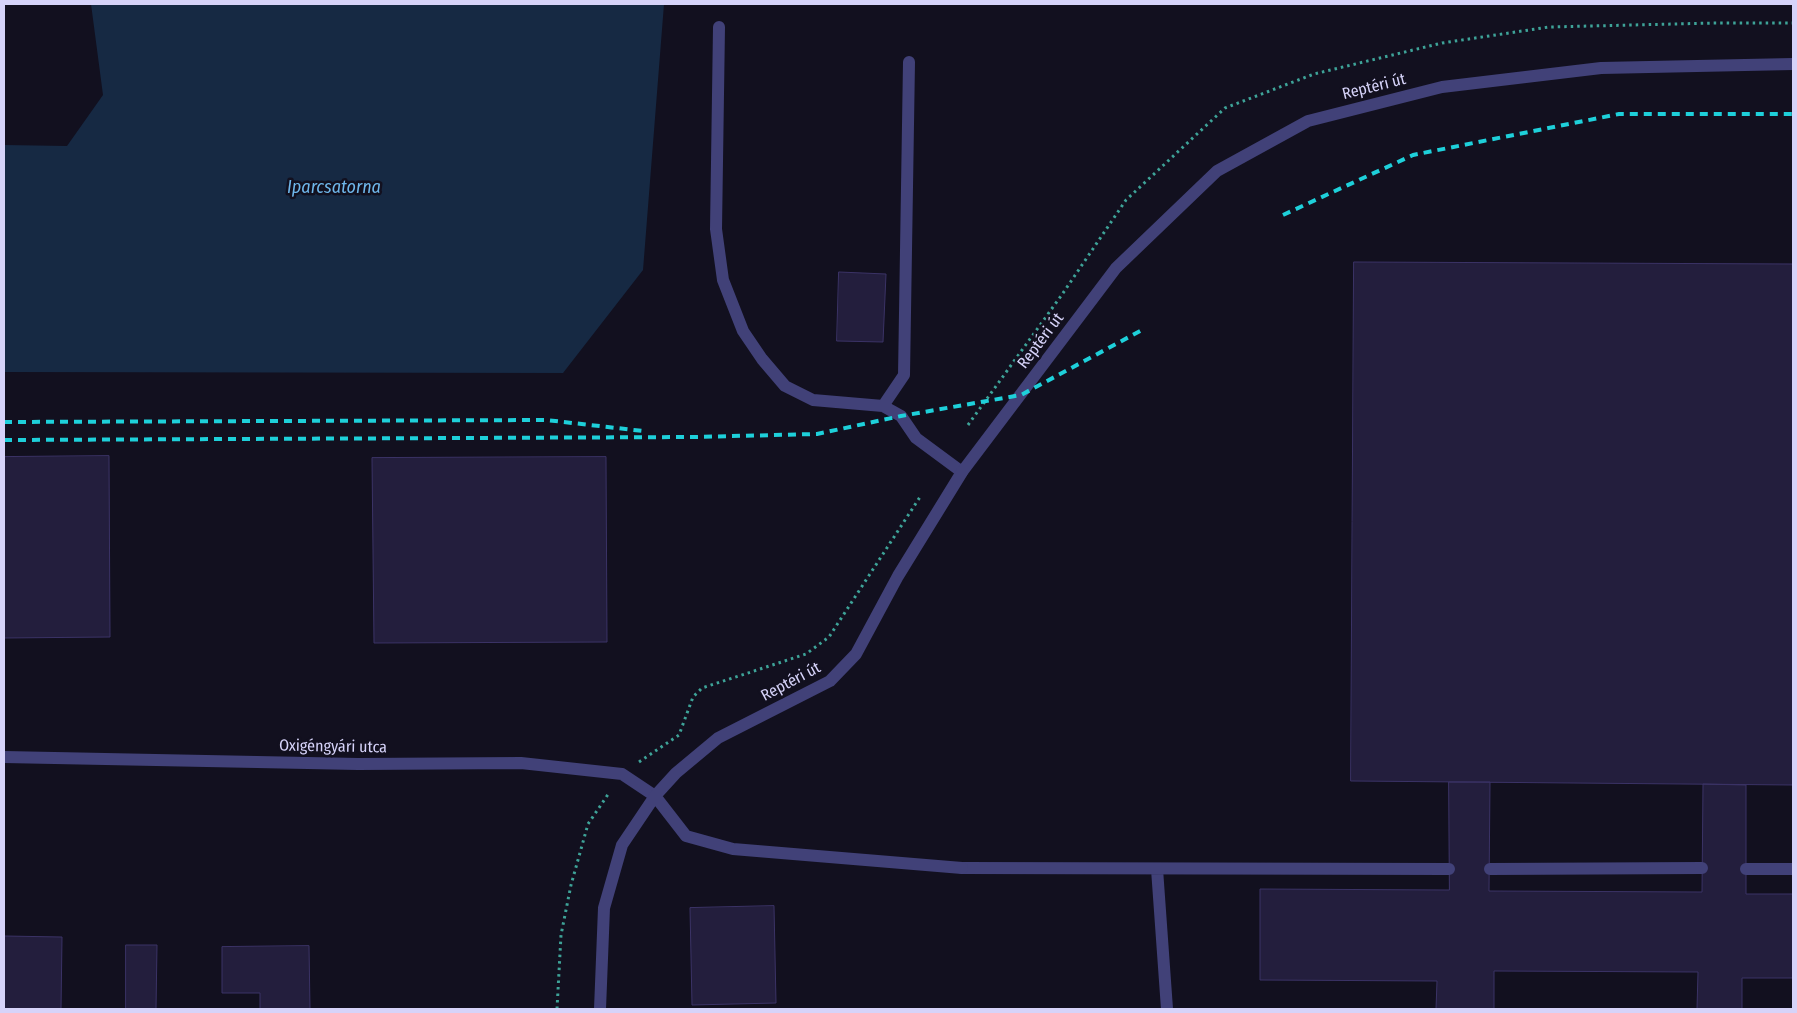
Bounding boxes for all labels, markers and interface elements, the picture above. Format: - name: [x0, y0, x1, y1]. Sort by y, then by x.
- street label: Reptéri út: [1340, 70, 1408, 104]
- water label: Iparcsatorna: [287, 177, 381, 199]
- street label: Reptéri út: [1014, 309, 1068, 373]
- street label: Reptéri út: [758, 658, 824, 706]
- street label: Oxigéngyári utca: [279, 736, 387, 758]

